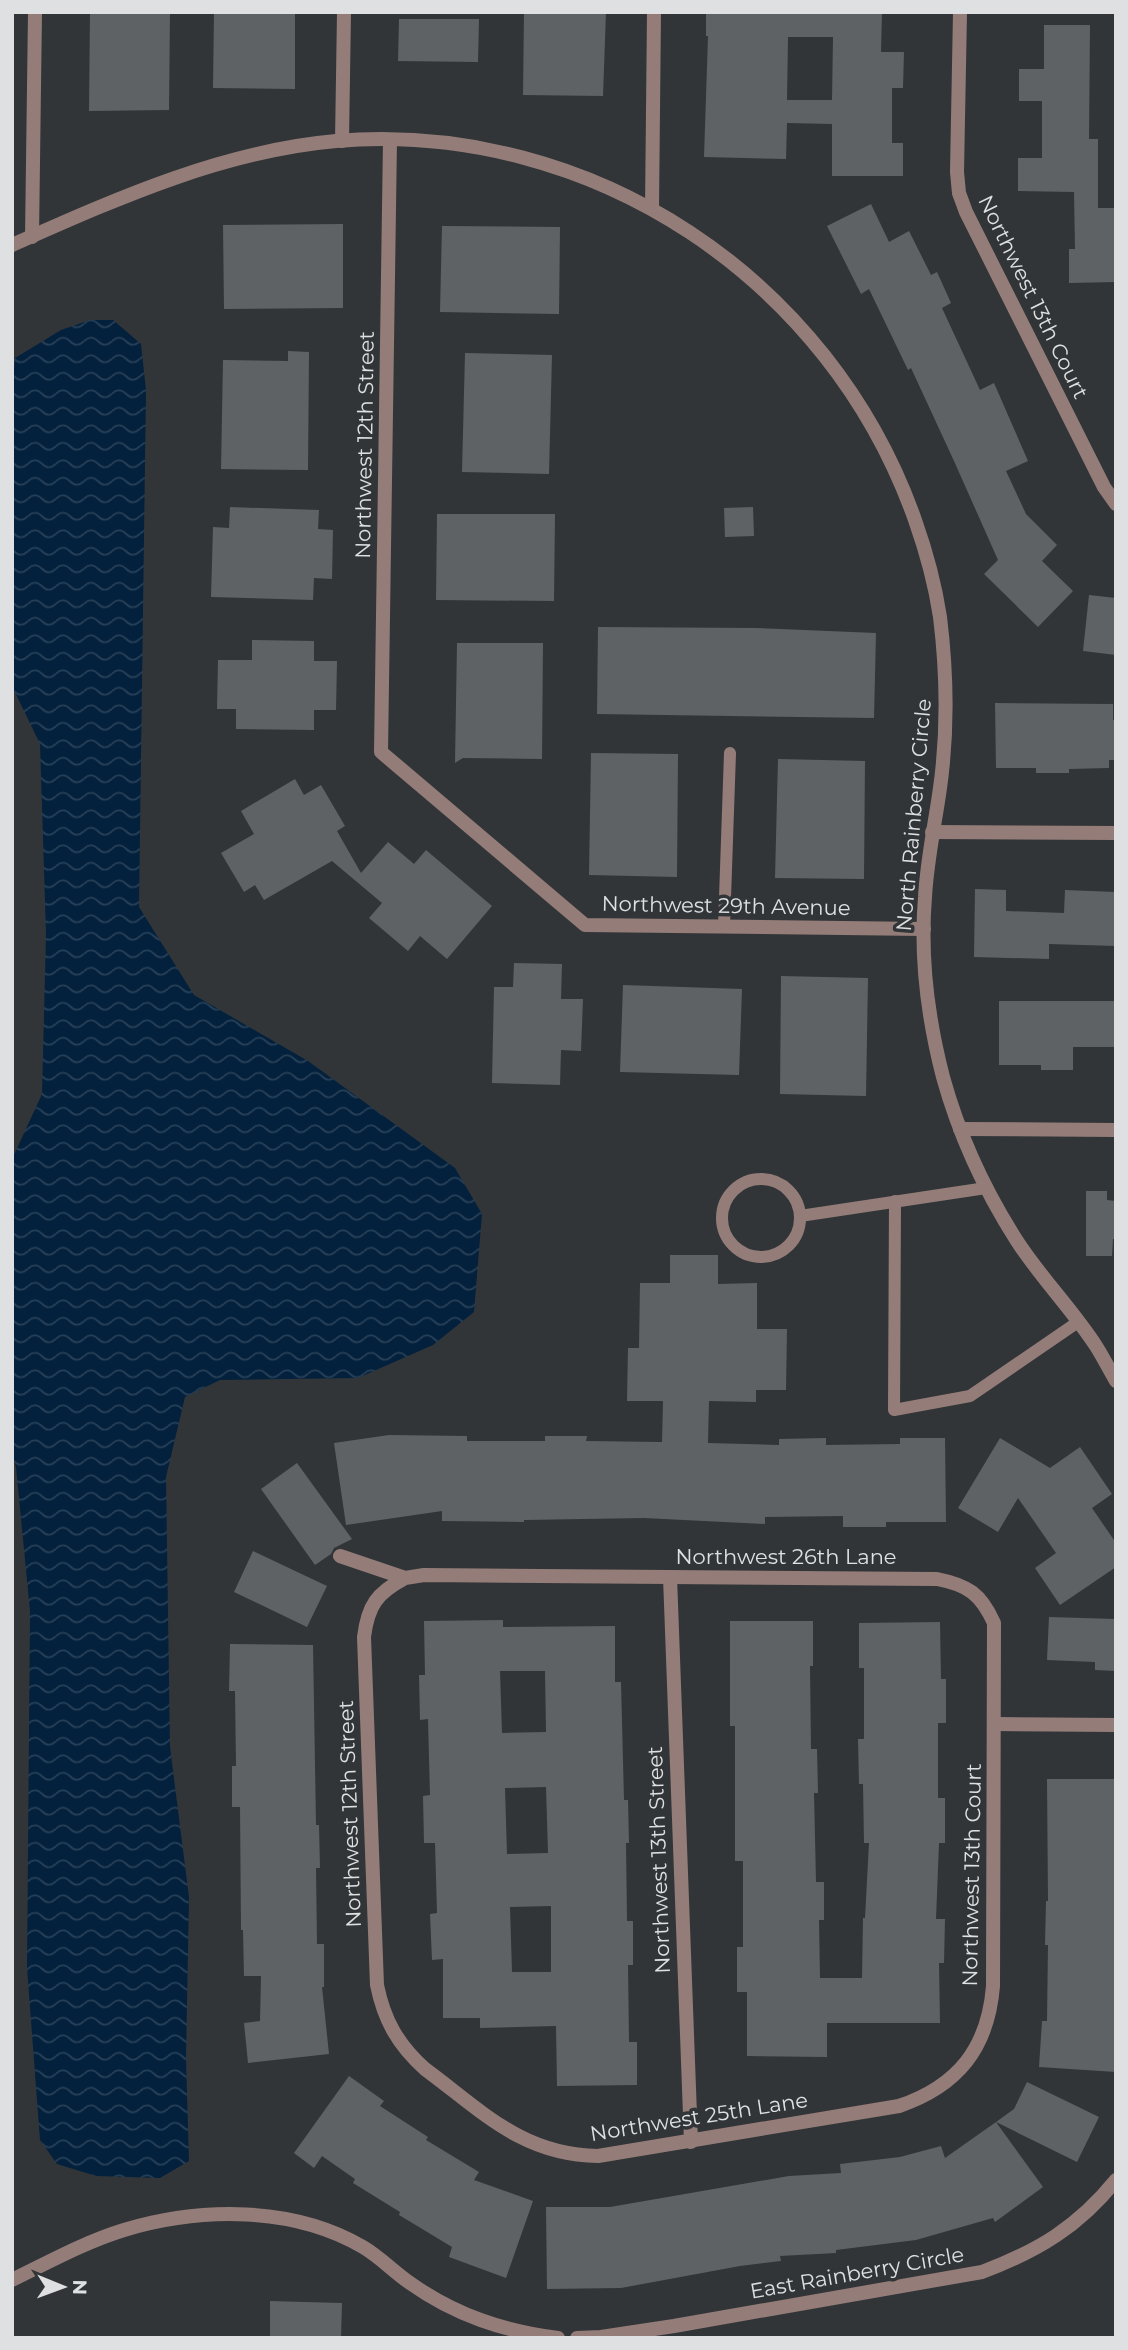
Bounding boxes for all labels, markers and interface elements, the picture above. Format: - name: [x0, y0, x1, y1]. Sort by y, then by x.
- street label: Northwest 13th Court: [973, 191, 1094, 403]
- street label: Northwest 12th Street: [350, 331, 379, 559]
- street label: North Rainberry Circle: [891, 698, 936, 932]
- street label: Northwest 29th Avenue: [601, 891, 851, 920]
- street label: Northwest 26th Lane: [675, 1544, 897, 1569]
- street label: Northwest 12th Street: [333, 1700, 366, 1928]
- street label: Northwest 13th Street: [642, 1746, 675, 1974]
- street label: Northwest 13th Court: [957, 1763, 986, 1987]
- street label: Northwest 25th Lane: [588, 2087, 810, 2146]
- street label: East Rainberry Circle: [748, 2241, 966, 2304]
- north arrow: [28, 2252, 98, 2322]
- text: N: [68, 2279, 91, 2295]

